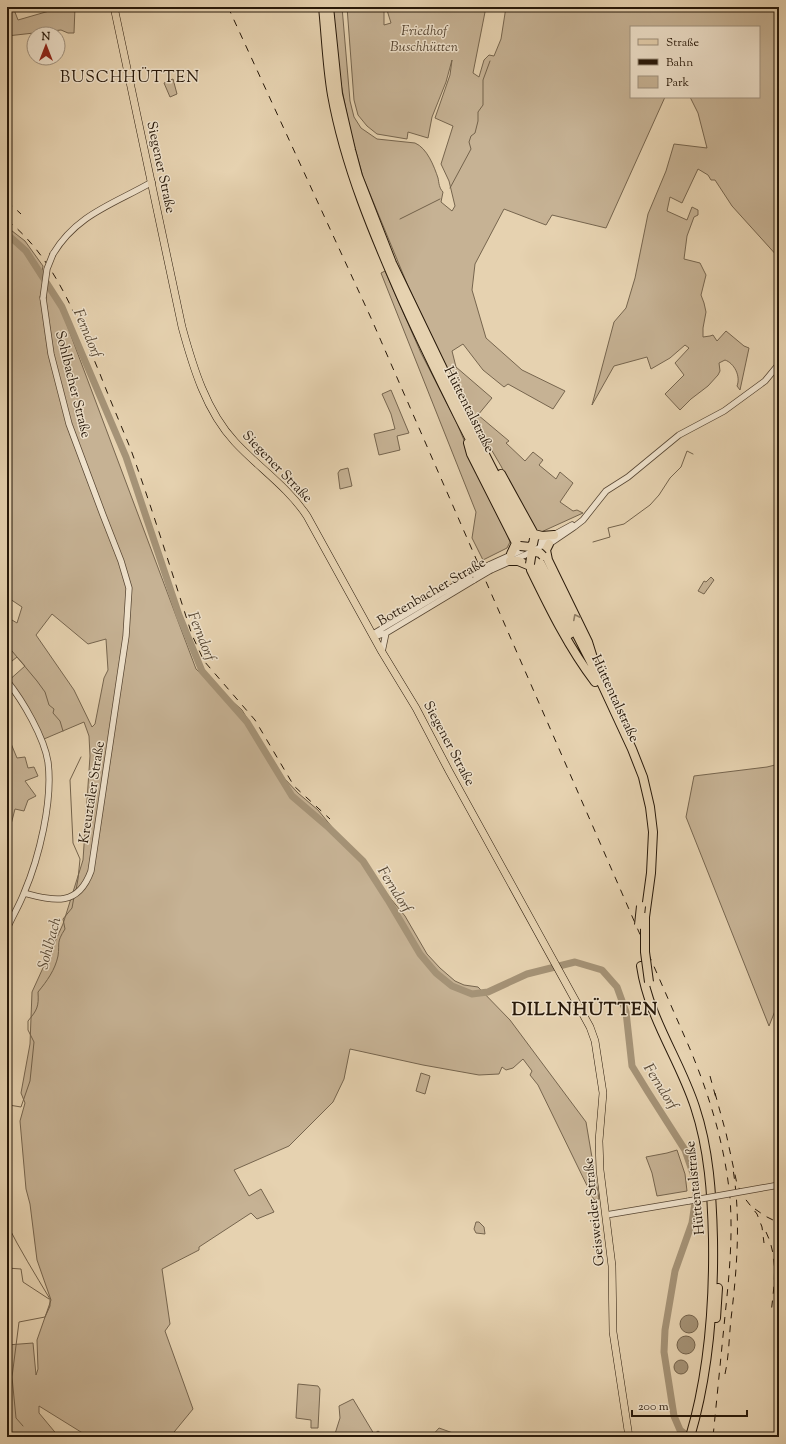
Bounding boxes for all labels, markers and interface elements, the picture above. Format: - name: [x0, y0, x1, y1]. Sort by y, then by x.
- park label: Friedhof Buschhütten: [390, 22, 459, 58]
- north arrow: [26, 26, 66, 66]
- legend: [630, 26, 760, 98]
- text: N: [41, 29, 51, 45]
- text: Straße: [666, 34, 700, 52]
- text: Bahn: [666, 54, 693, 72]
- district label: BUSCHHÜTTEN: [60, 67, 200, 90]
- text: Park: [666, 74, 689, 92]
- street label: Siegener Straße: [141, 120, 180, 215]
- water label: Ferndorf: [67, 306, 107, 363]
- street label: Sohlbacher Straße: [49, 329, 95, 440]
- street label: Hüttentalstraße: [438, 363, 499, 457]
- street label: Siegener Straße: [237, 427, 316, 508]
- street label: Bottenbacher Straße: [374, 553, 490, 632]
- water label: Ferndorf: [181, 609, 220, 666]
- one-way arrow: [573, 614, 581, 621]
- street label: Hüttentalstraße: [585, 652, 643, 746]
- street label: Siegener Straße: [417, 698, 479, 790]
- street label: Kreuztaler Straße: [75, 740, 111, 845]
- water label: Ferndorf: [371, 862, 417, 918]
- water label: Sohlbach: [33, 914, 68, 972]
- district label: DILLNHÜTTEN: [512, 997, 658, 1024]
- water label: Ferndorf: [637, 1059, 683, 1115]
- street label: Hüttentalstraße: [681, 1140, 711, 1236]
- street label: Geisweider Straße: [579, 1156, 611, 1267]
- scale bar: [632, 1392, 747, 1418]
- text: 200 m: [638, 1398, 669, 1416]

